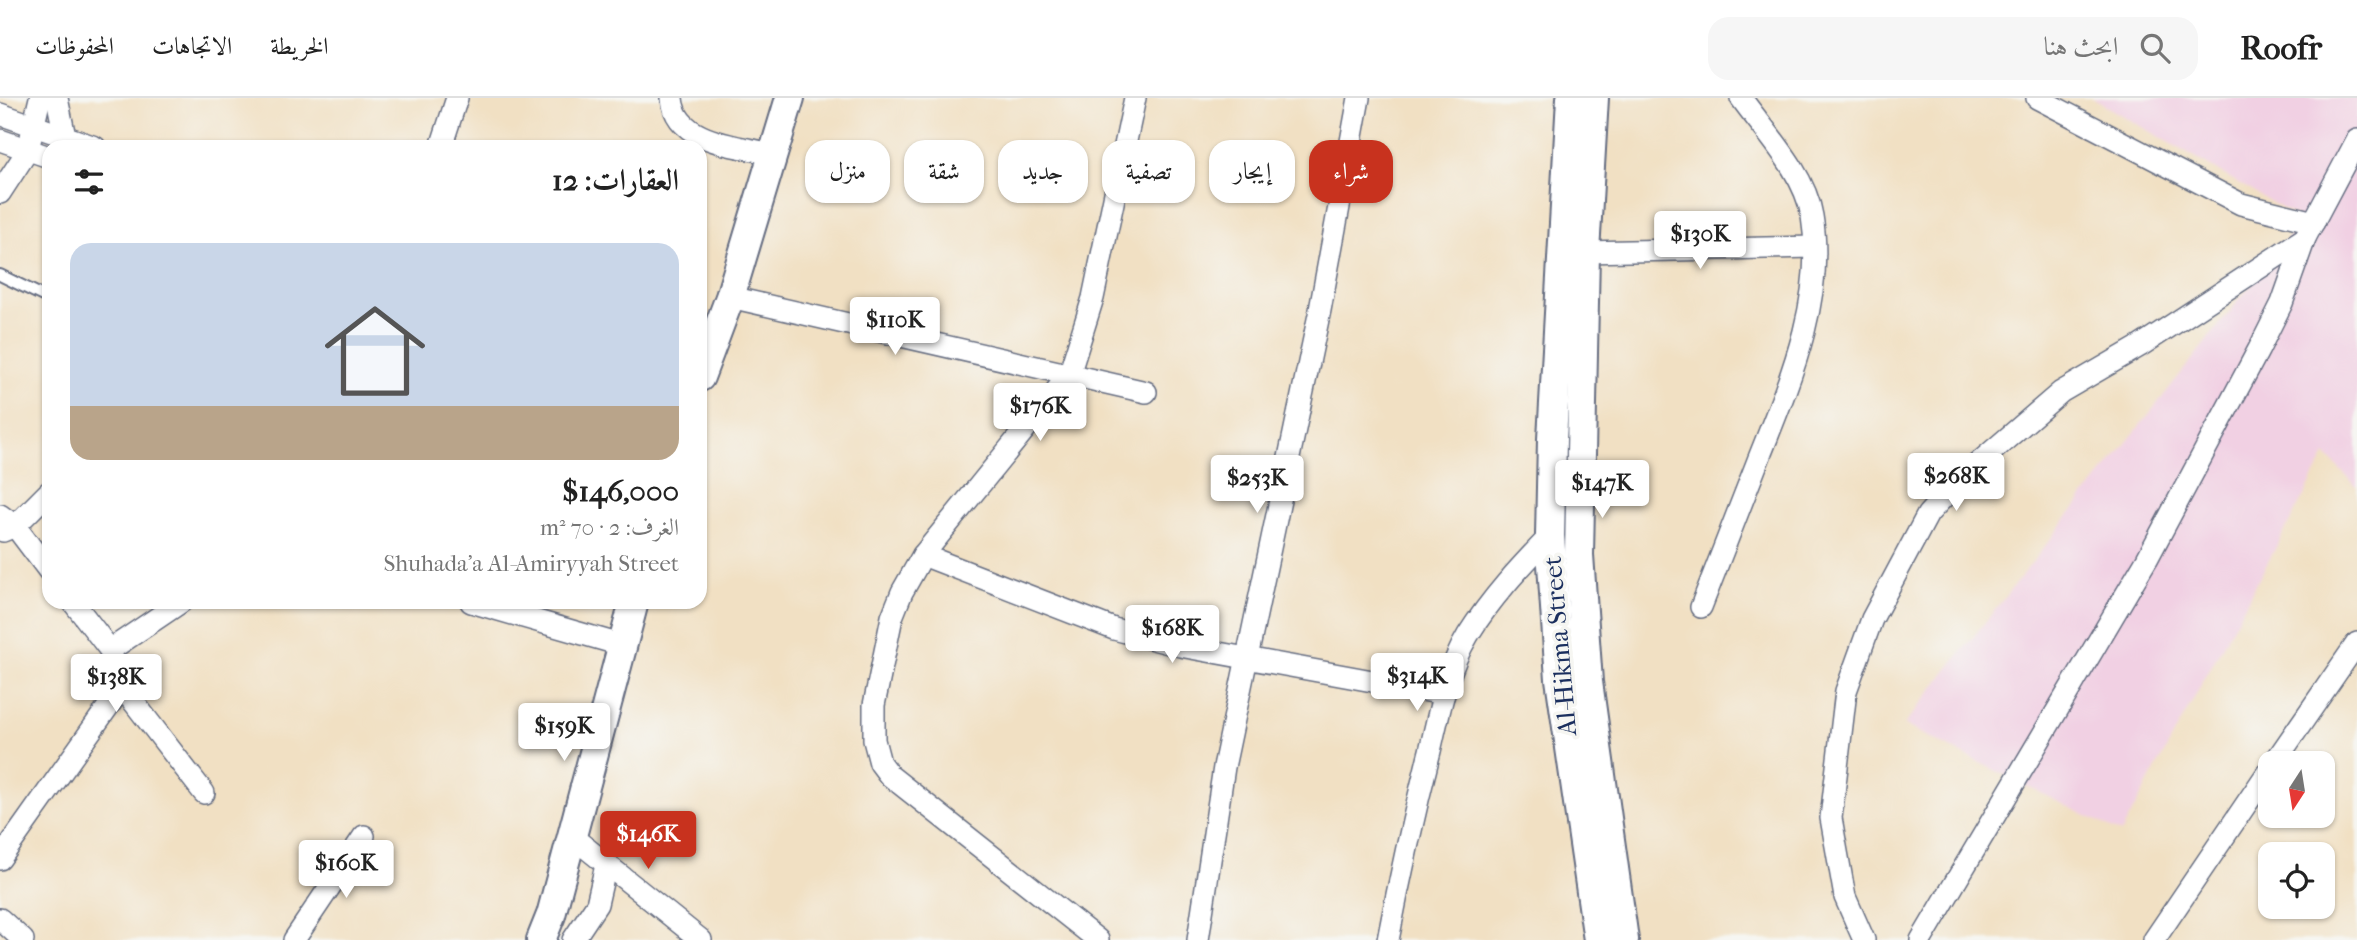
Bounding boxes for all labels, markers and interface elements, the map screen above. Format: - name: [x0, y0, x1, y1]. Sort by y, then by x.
- search box: [1708, 17, 2198, 80]
- icon: search: [2136, 29, 2174, 67]
- text: Roofr: [2240, 29, 2322, 68]
- text: ابحث هنا: [2043, 31, 2118, 62]
- text: المحفوظات: [35, 32, 114, 60]
- text: الاتجاهات: [152, 32, 232, 60]
- text: الخريطة: [270, 32, 329, 60]
- chip: منزل: [805, 140, 890, 203]
- chip: شقة: [904, 140, 984, 203]
- chip: جديد: [998, 140, 1088, 203]
- chip: تصفية: [1102, 140, 1195, 203]
- chip: إيجار: [1209, 140, 1295, 203]
- chip: شراء: [1309, 140, 1393, 203]
- icon: filters: [70, 163, 108, 201]
- text: العقارات: 12: [552, 163, 679, 198]
- pin: $130K: [1651, 212, 1749, 271]
- text: $130K: [1670, 220, 1730, 247]
- icon: home: [312, 288, 438, 414]
- pin: $110K: [846, 298, 944, 357]
- text: $110K: [866, 306, 924, 333]
- pin: $176K: [991, 384, 1089, 443]
- text: $176K: [1009, 392, 1071, 419]
- pin: $268K: [1907, 454, 2005, 513]
- pin: $253K: [1208, 456, 1306, 515]
- pin: $147K: [1553, 460, 1651, 520]
- text: $268K: [1923, 462, 1989, 489]
- text: $253K: [1227, 464, 1287, 491]
- text: $147K: [1571, 469, 1633, 496]
- text: $146,000: [562, 474, 679, 509]
- text: الغرف: 2 · 70 m²: [540, 514, 679, 541]
- text: Shuhada'a Al-Amiryyah Street: [383, 550, 679, 577]
- street label: Al-Hikma Street: [1537, 554, 1583, 738]
- pin: $168K: [1123, 606, 1221, 665]
- text: $168K: [1141, 614, 1203, 641]
- pin: $138K: [67, 654, 165, 714]
- pin: $314K: [1368, 654, 1466, 713]
- text: $314K: [1387, 662, 1447, 689]
- text: $138K: [87, 663, 145, 690]
- pin: $159K: [515, 704, 613, 763]
- text: $159K: [534, 712, 594, 739]
- north arrow: [2258, 751, 2334, 828]
- map controls: [2258, 751, 2335, 919]
- pin: $146K: [599, 812, 697, 871]
- text: $146K: [616, 820, 680, 847]
- pin: $160K: [297, 840, 395, 900]
- button: locate: [2258, 842, 2335, 919]
- text: $160K: [315, 849, 377, 876]

